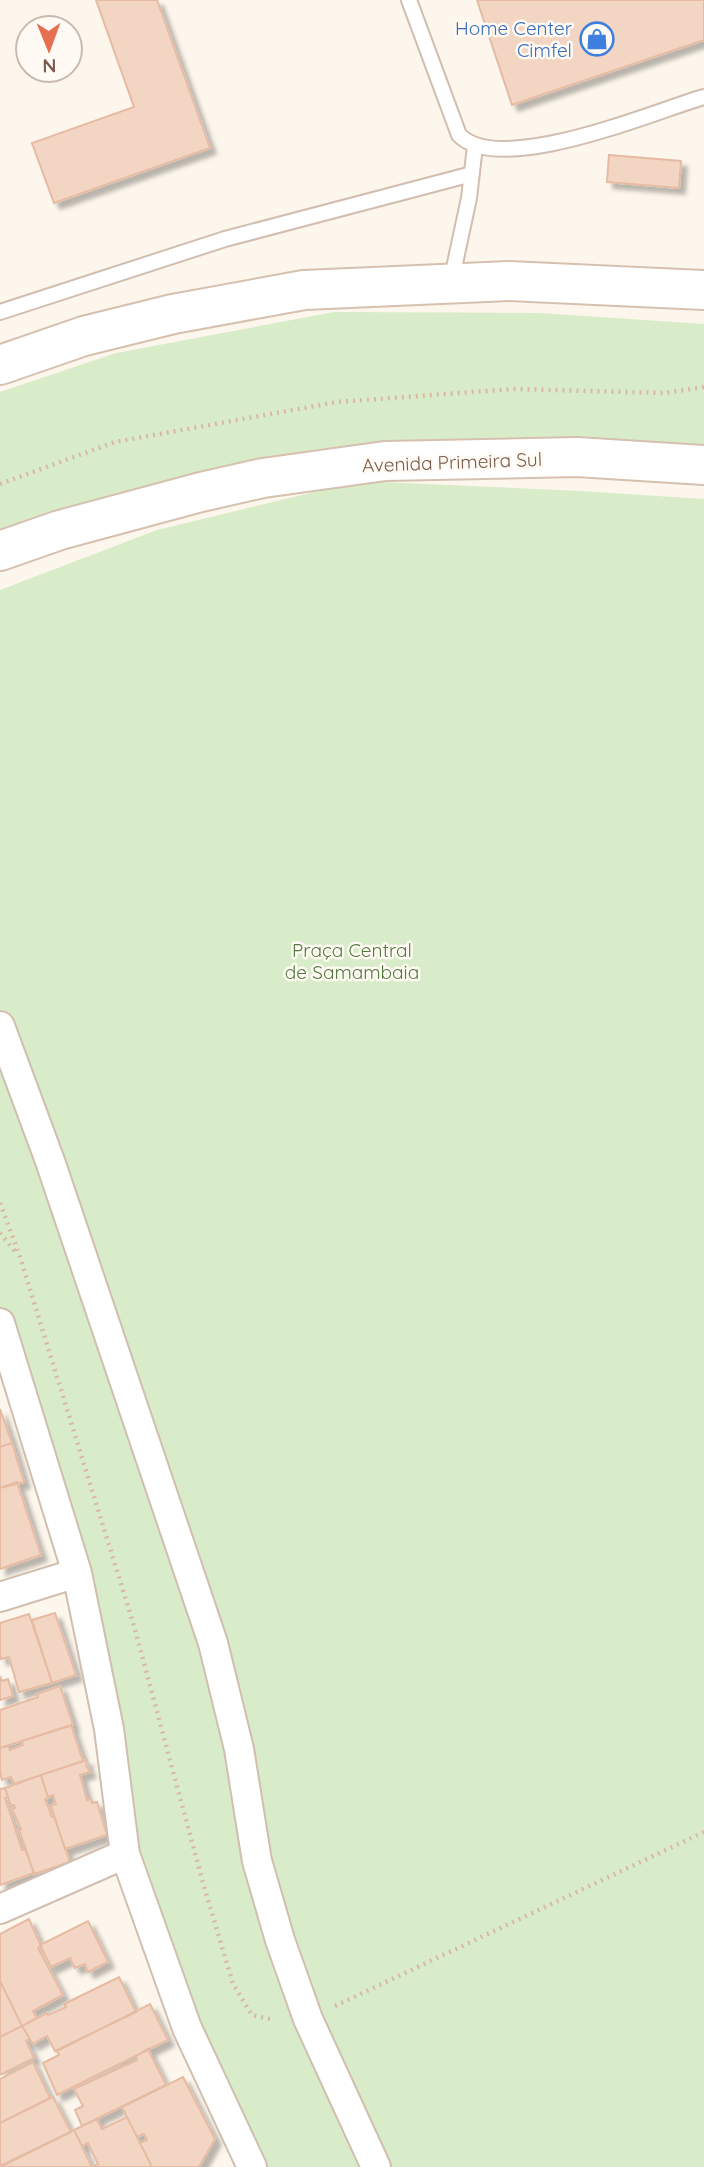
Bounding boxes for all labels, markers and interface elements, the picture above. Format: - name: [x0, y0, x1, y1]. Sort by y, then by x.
- north arrow: [14, 14, 84, 84]
- place label: Home Center Cimfel: [455, 16, 573, 62]
- shop icon: Home Center Cimfel: [578, 20, 616, 58]
- text: N: [42, 54, 56, 78]
- street label: Avenida Primeira Sul: [362, 447, 542, 477]
- park label: Praça Central de Samambaia: [285, 938, 419, 984]

